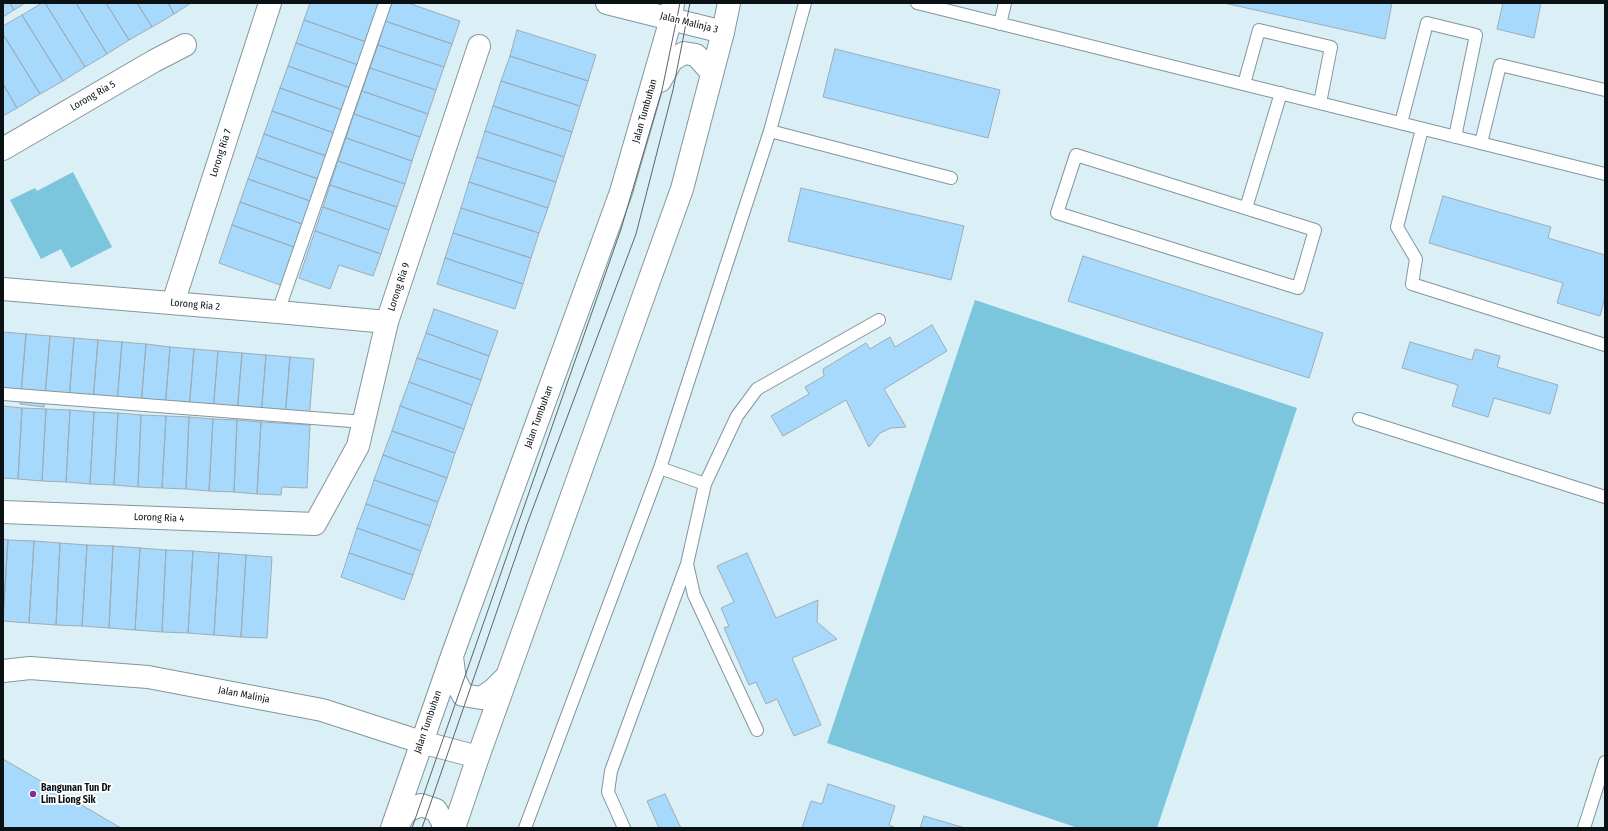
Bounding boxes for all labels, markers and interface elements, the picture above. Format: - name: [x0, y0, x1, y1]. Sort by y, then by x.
- street label: Jalan Malinja 3: [659, 10, 719, 36]
- street label: Lorong Ria 5: [68, 78, 118, 114]
- street label: Jalan Tumbuhan: [630, 78, 660, 144]
- street label: Lorong Ria 7: [208, 128, 234, 178]
- street label: Lorong Ria 9: [386, 261, 412, 313]
- street label: Lorong Ria 2: [170, 297, 220, 313]
- street label: Jalan Tumbuhan: [522, 384, 556, 450]
- street label: Lorong Ria 4: [134, 511, 184, 525]
- street label: Jalan Malinja: [217, 684, 271, 706]
- street label: Jalan Tumbuhan: [412, 689, 444, 755]
- place label: Bangunan Tun Dr Lim Liong Sik: [41, 782, 111, 806]
- marker: Bangunan Tun Dr Lim Liong Sik: [28, 789, 38, 799]

